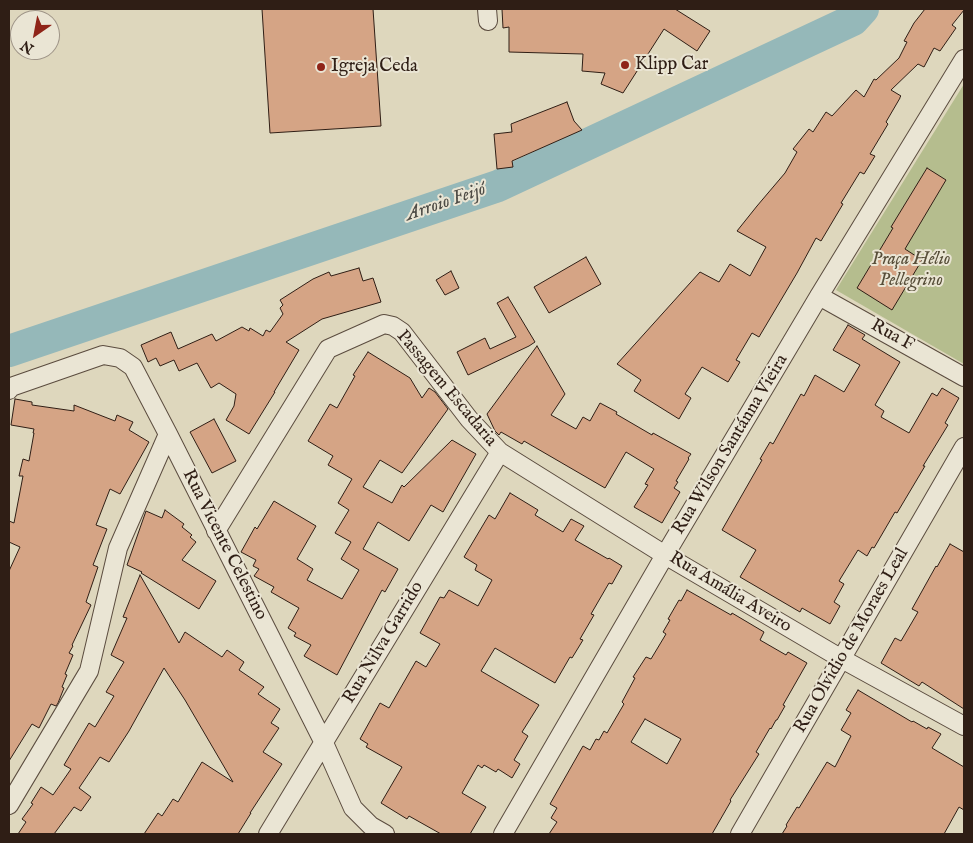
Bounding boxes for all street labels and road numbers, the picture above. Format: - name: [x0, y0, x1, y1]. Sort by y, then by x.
- street label: Rua F: [867, 315, 917, 357]
- street label: Passagem Escadaria: [391, 326, 501, 452]
- street label: Rua Wilson Santánna Vieira: [669, 351, 793, 539]
- street label: Rua Vicente Celestino: [177, 466, 271, 624]
- street label: Rua Olvidio de Moraes Leal: [790, 545, 914, 737]
- street label: Rua Amália Aveiro: [665, 548, 795, 638]
- street label: Rua Nilva Garrido: [339, 578, 429, 708]

